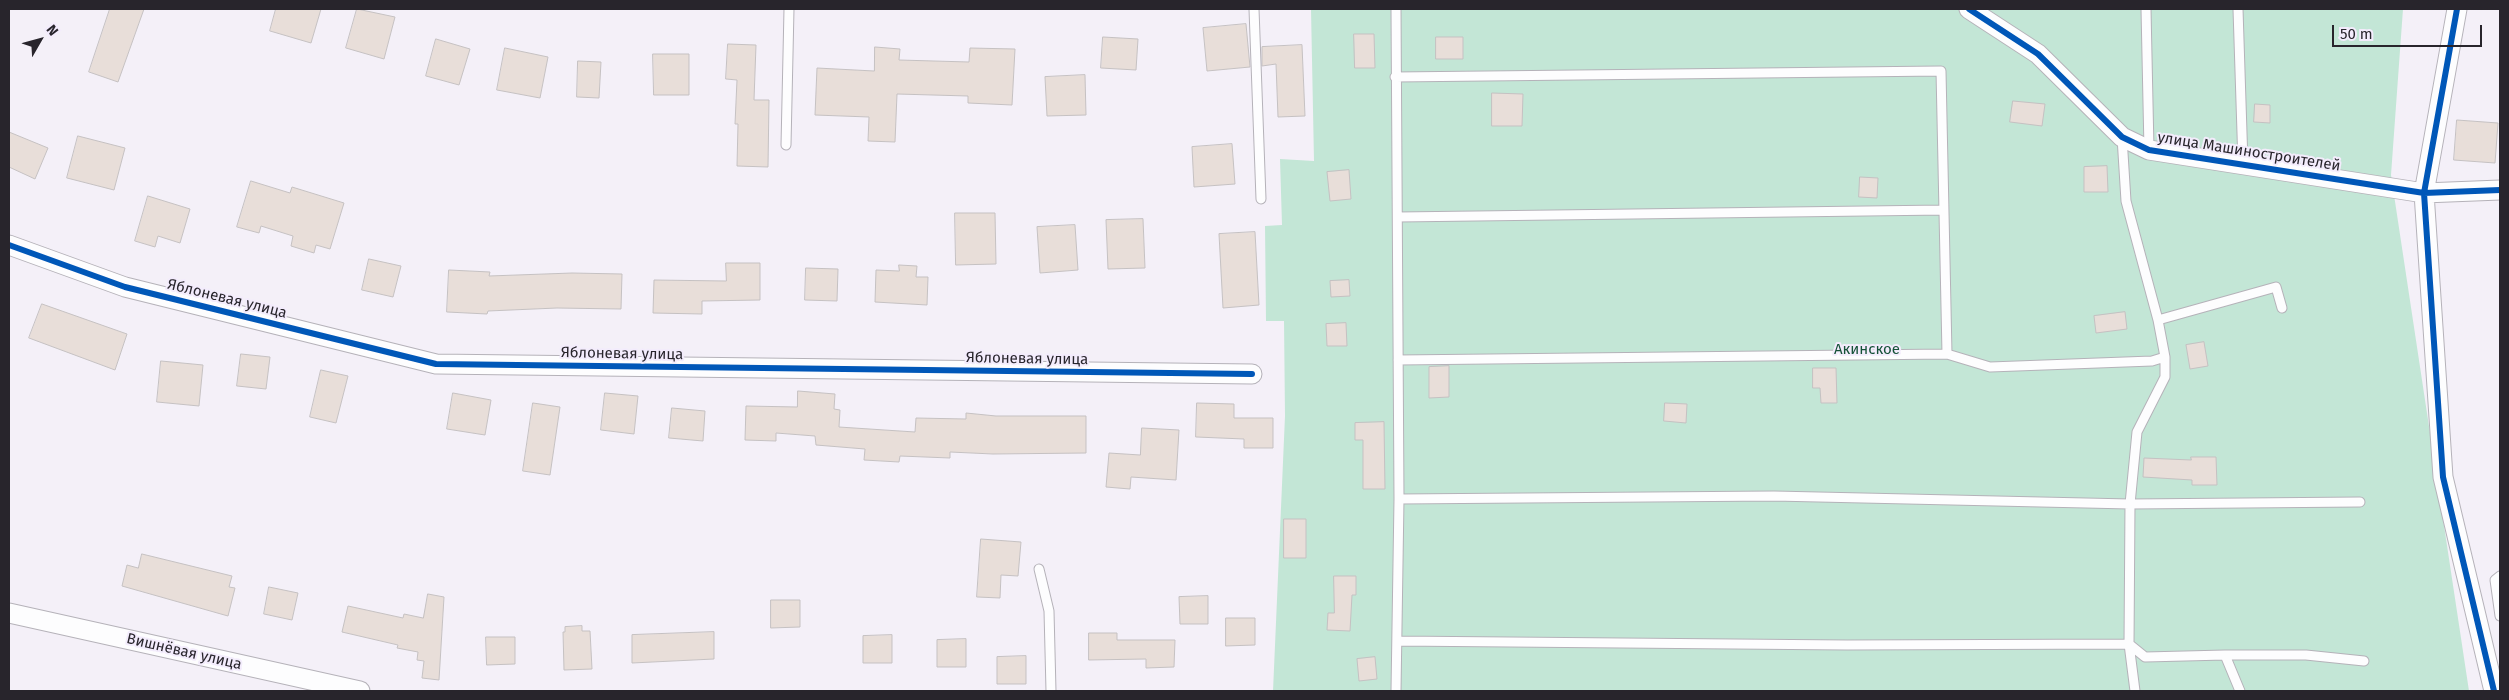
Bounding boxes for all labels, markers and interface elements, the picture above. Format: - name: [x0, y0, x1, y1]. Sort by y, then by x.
- north arrow: [15, 15, 65, 65]
- scale bar: [2334, 15, 2484, 47]
- text: N: [43, 22, 62, 39]
- text: 50 m: [2340, 25, 2373, 43]
- street label: улица Машиностроителей: [2156, 129, 2342, 175]
- street label: Яблоневая улица: [165, 275, 289, 323]
- park label: Акинское: [1834, 341, 1900, 359]
- street label: Яблоневая улица: [561, 344, 683, 364]
- street label: Яблоневая улица: [966, 349, 1088, 369]
- street label: Вишнёвая улица: [125, 630, 243, 674]

